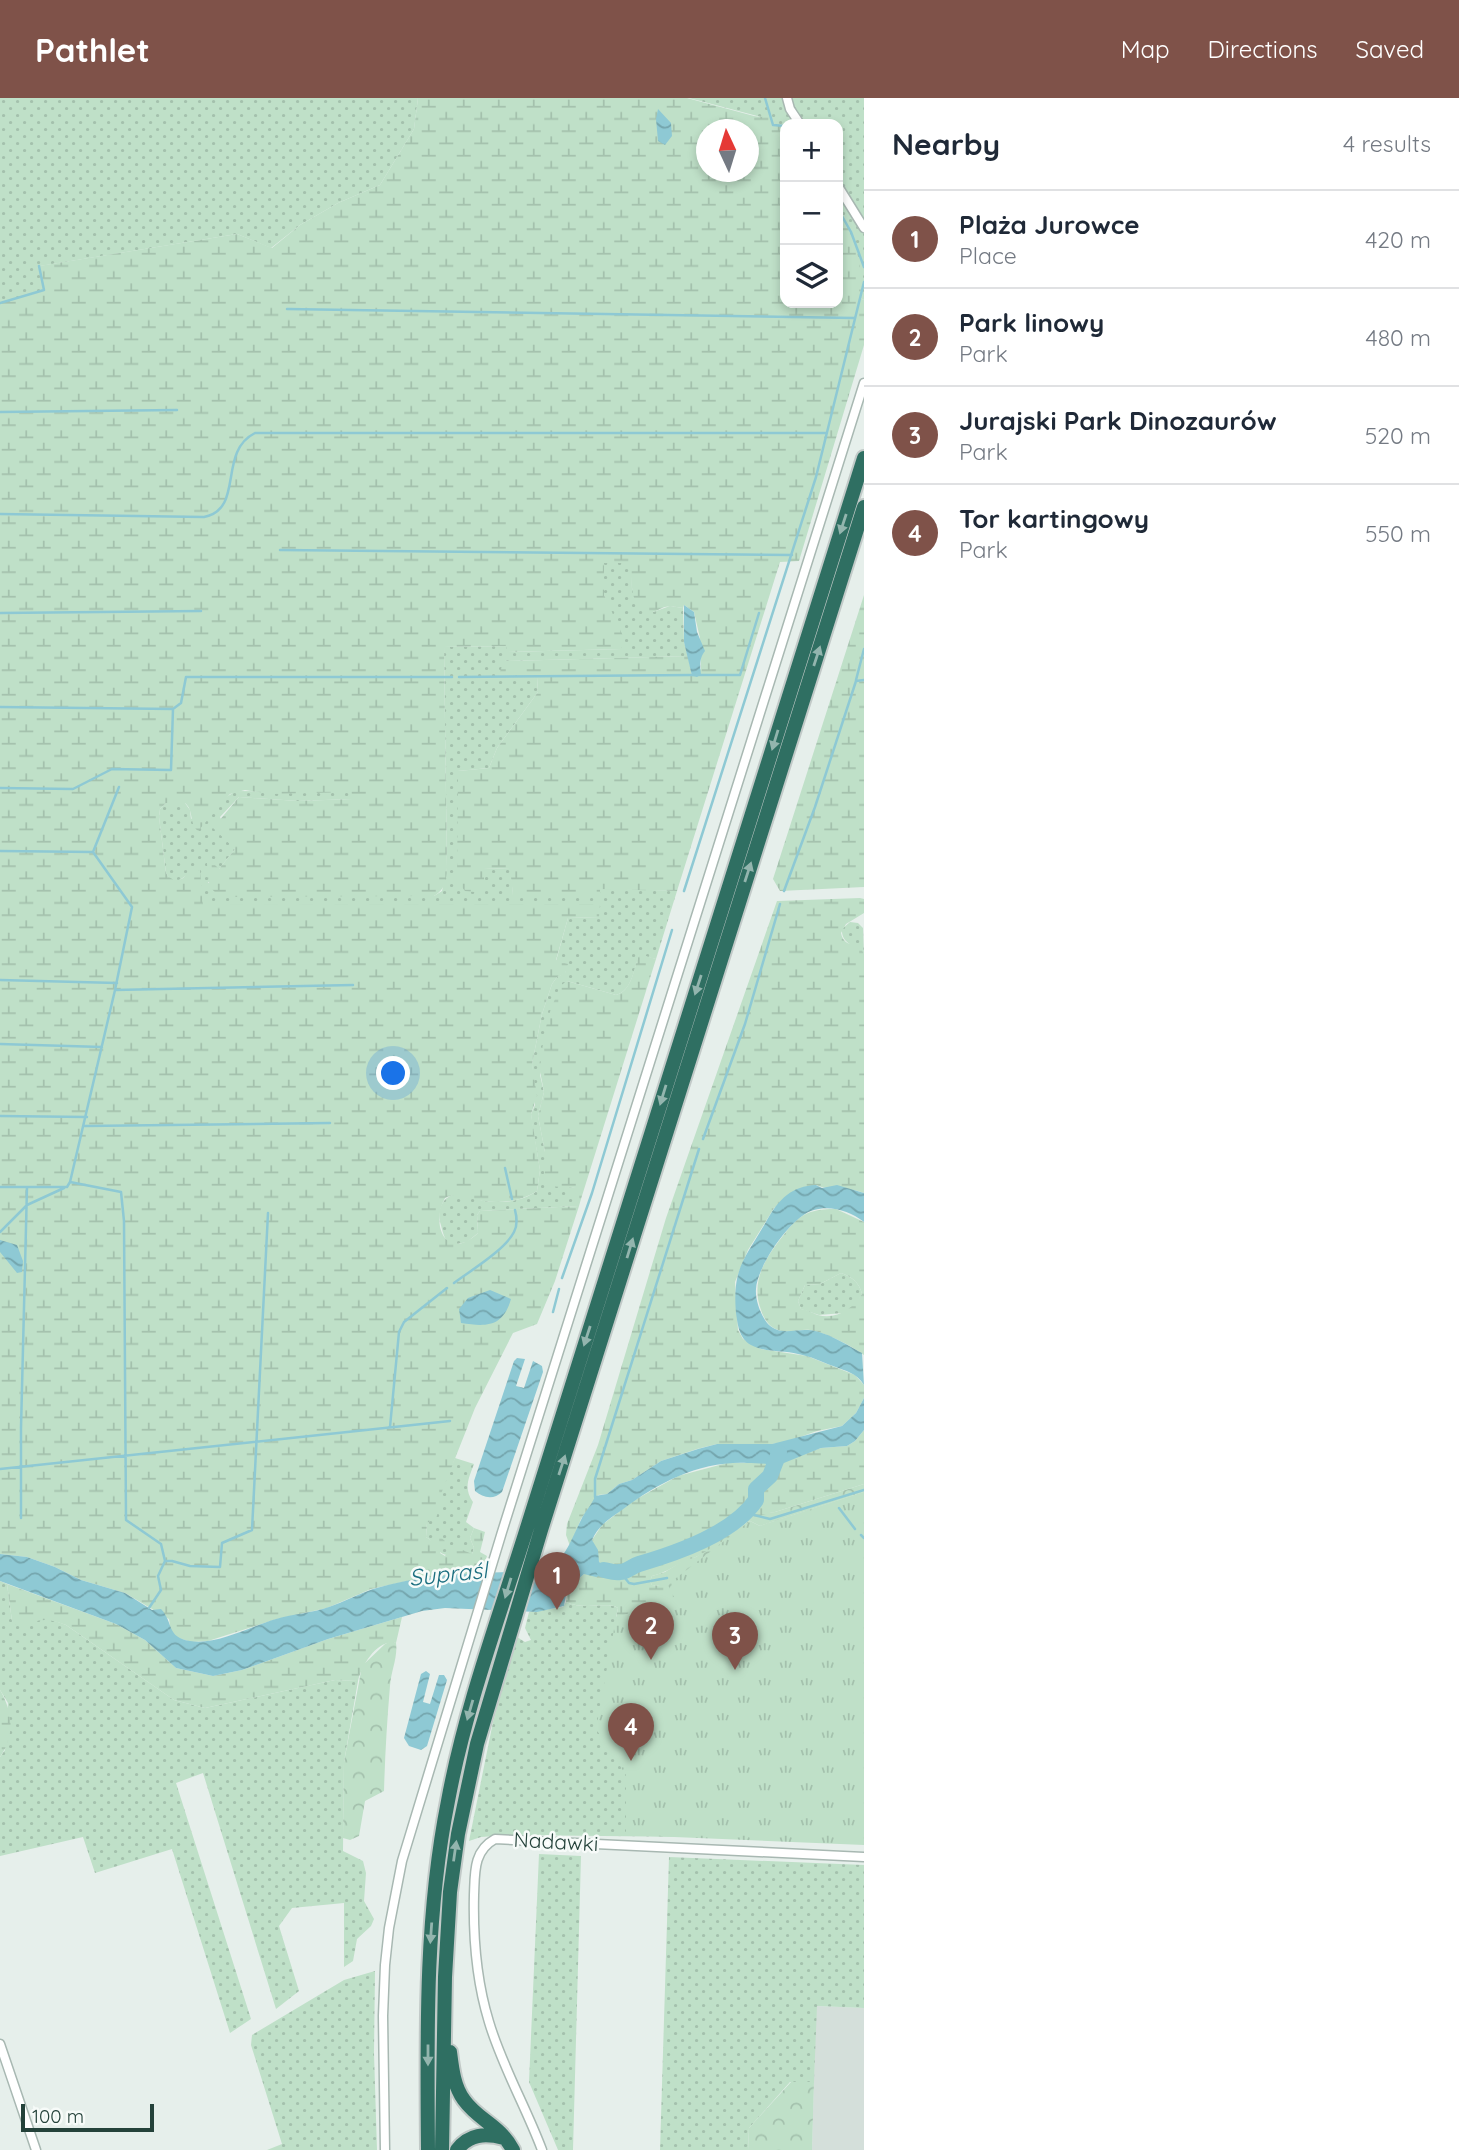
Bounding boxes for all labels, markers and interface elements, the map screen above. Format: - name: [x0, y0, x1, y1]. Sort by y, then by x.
- text: Pathlet: [35, 29, 150, 70]
- text: Map: [1121, 34, 1170, 64]
- text: Directions: [1208, 34, 1318, 64]
- text: Saved: [1356, 34, 1424, 64]
- north arrow: [696, 119, 759, 182]
- map controls: [780, 119, 843, 308]
- button: +: [780, 119, 843, 182]
- text: Nearby: [892, 125, 1000, 163]
- text: 4 results: [1343, 129, 1431, 158]
- button: −: [780, 182, 843, 245]
- text: Plaża Jurowce: [959, 208, 1140, 241]
- text: 1: [911, 225, 919, 254]
- text: 420 m: [1365, 225, 1431, 254]
- text: Place: [959, 241, 1017, 270]
- button: layers: [780, 245, 843, 308]
- text: Park linowy: [959, 306, 1104, 339]
- text: 2: [908, 323, 922, 352]
- text: 480 m: [1366, 323, 1431, 352]
- text: Park: [959, 339, 1008, 368]
- text: Jurajski Park Dinozaurów: [959, 404, 1277, 437]
- text: 3: [909, 421, 921, 450]
- text: 520 m: [1365, 421, 1431, 450]
- text: Park: [959, 437, 1008, 466]
- text: Tor kartingowy: [959, 502, 1149, 535]
- one-way arrow: [838, 513, 848, 534]
- text: 4: [908, 519, 922, 548]
- text: 550 m: [1365, 519, 1431, 548]
- text: Park: [959, 535, 1008, 564]
- one-way arrow: [812, 645, 823, 666]
- one-way arrow: [769, 730, 779, 751]
- one-way arrow: [744, 862, 754, 883]
- one-way arrow: [692, 974, 703, 995]
- your location: [376, 1056, 410, 1090]
- one-way arrow: [657, 1085, 668, 1106]
- one-way arrow: [626, 1237, 636, 1258]
- one-way arrow: [581, 1325, 592, 1346]
- one-way arrow: [557, 1454, 567, 1475]
- pin: 1: [534, 1552, 580, 1610]
- water label: Supraśl: [407, 1555, 491, 1592]
- one-way arrow: [502, 1577, 513, 1598]
- pin: 2: [628, 1602, 674, 1660]
- pin: 3: [712, 1612, 758, 1670]
- one-way arrow: [465, 1699, 475, 1720]
- pin: 4: [608, 1703, 654, 1761]
- street label: Nadawki: [513, 1826, 599, 1856]
- one-way arrow: [450, 1840, 461, 1862]
- one-way arrow: [425, 1922, 436, 1944]
- one-way arrow: [422, 2044, 434, 2066]
- scale bar: [21, 2101, 154, 2133]
- text: 100 m: [32, 2104, 84, 2128]

